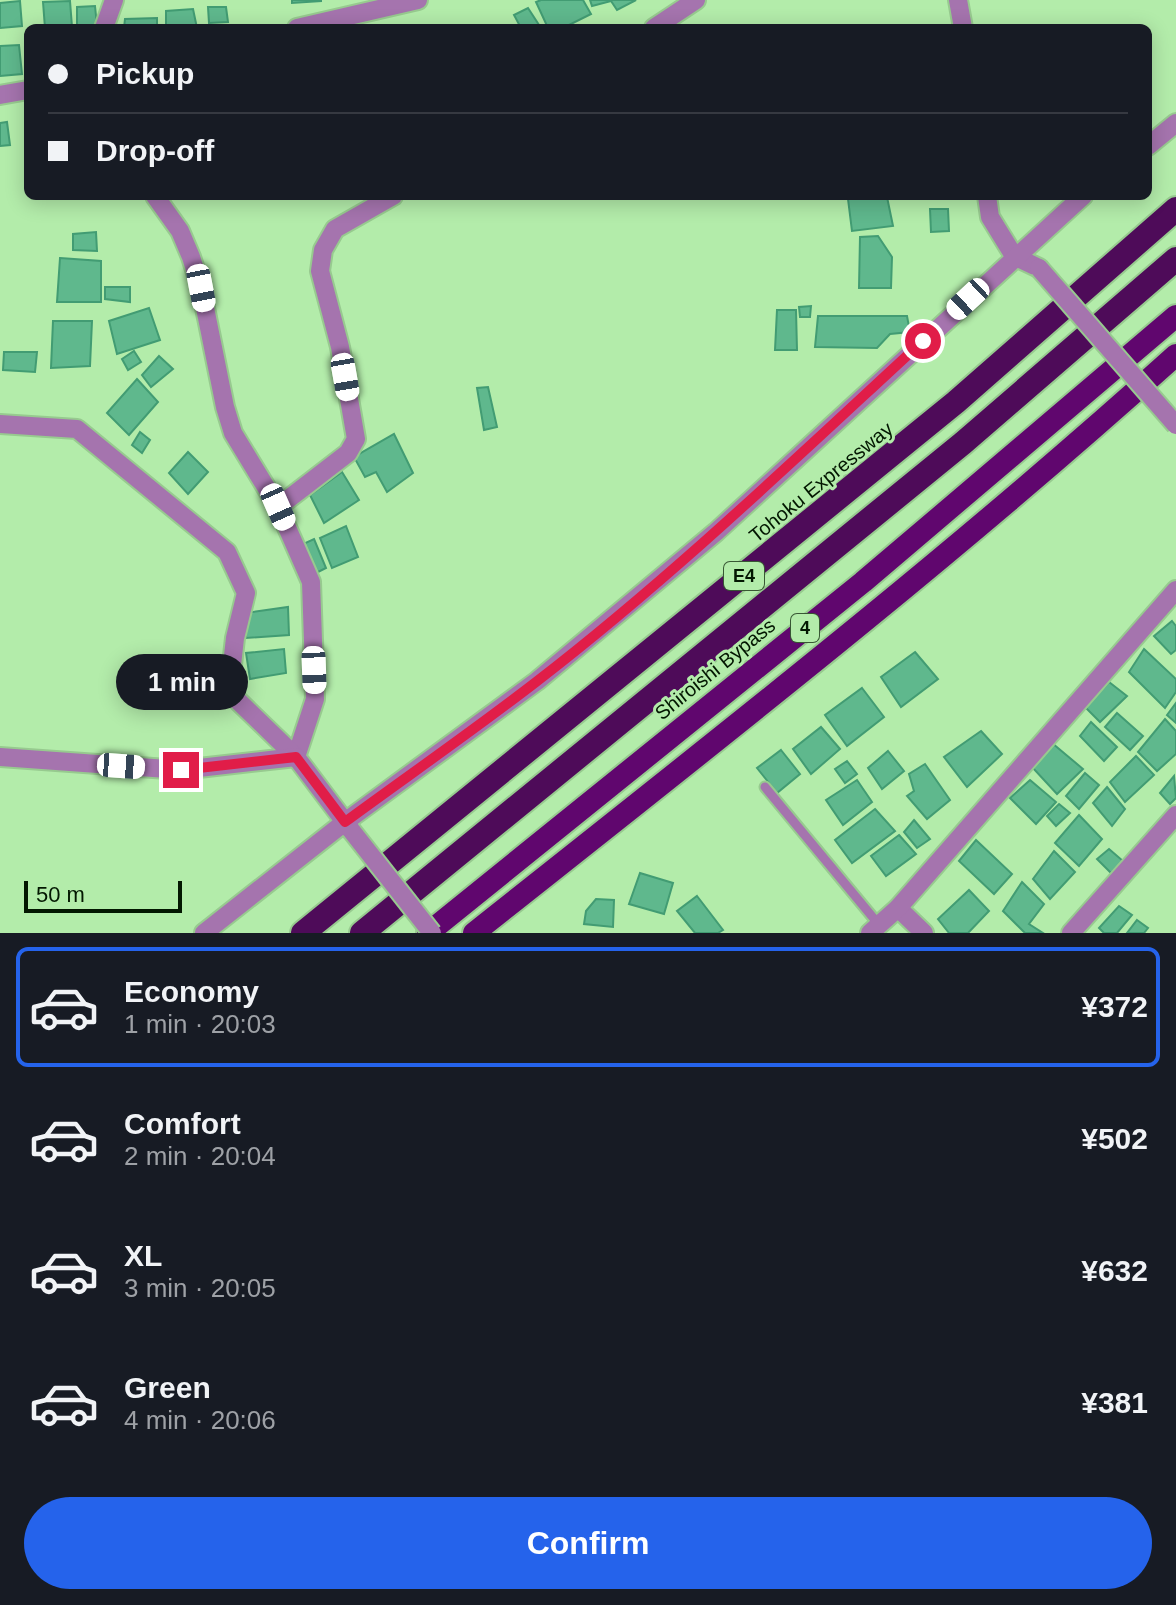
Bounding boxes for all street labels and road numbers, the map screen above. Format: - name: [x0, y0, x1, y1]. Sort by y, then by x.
- street label: Tohoku Expressway: [745, 417, 897, 547]
- road number: E4: [724, 562, 764, 590]
- street label: Shiroishi Bypass: [651, 614, 779, 724]
- road number: 4: [791, 614, 819, 642]

